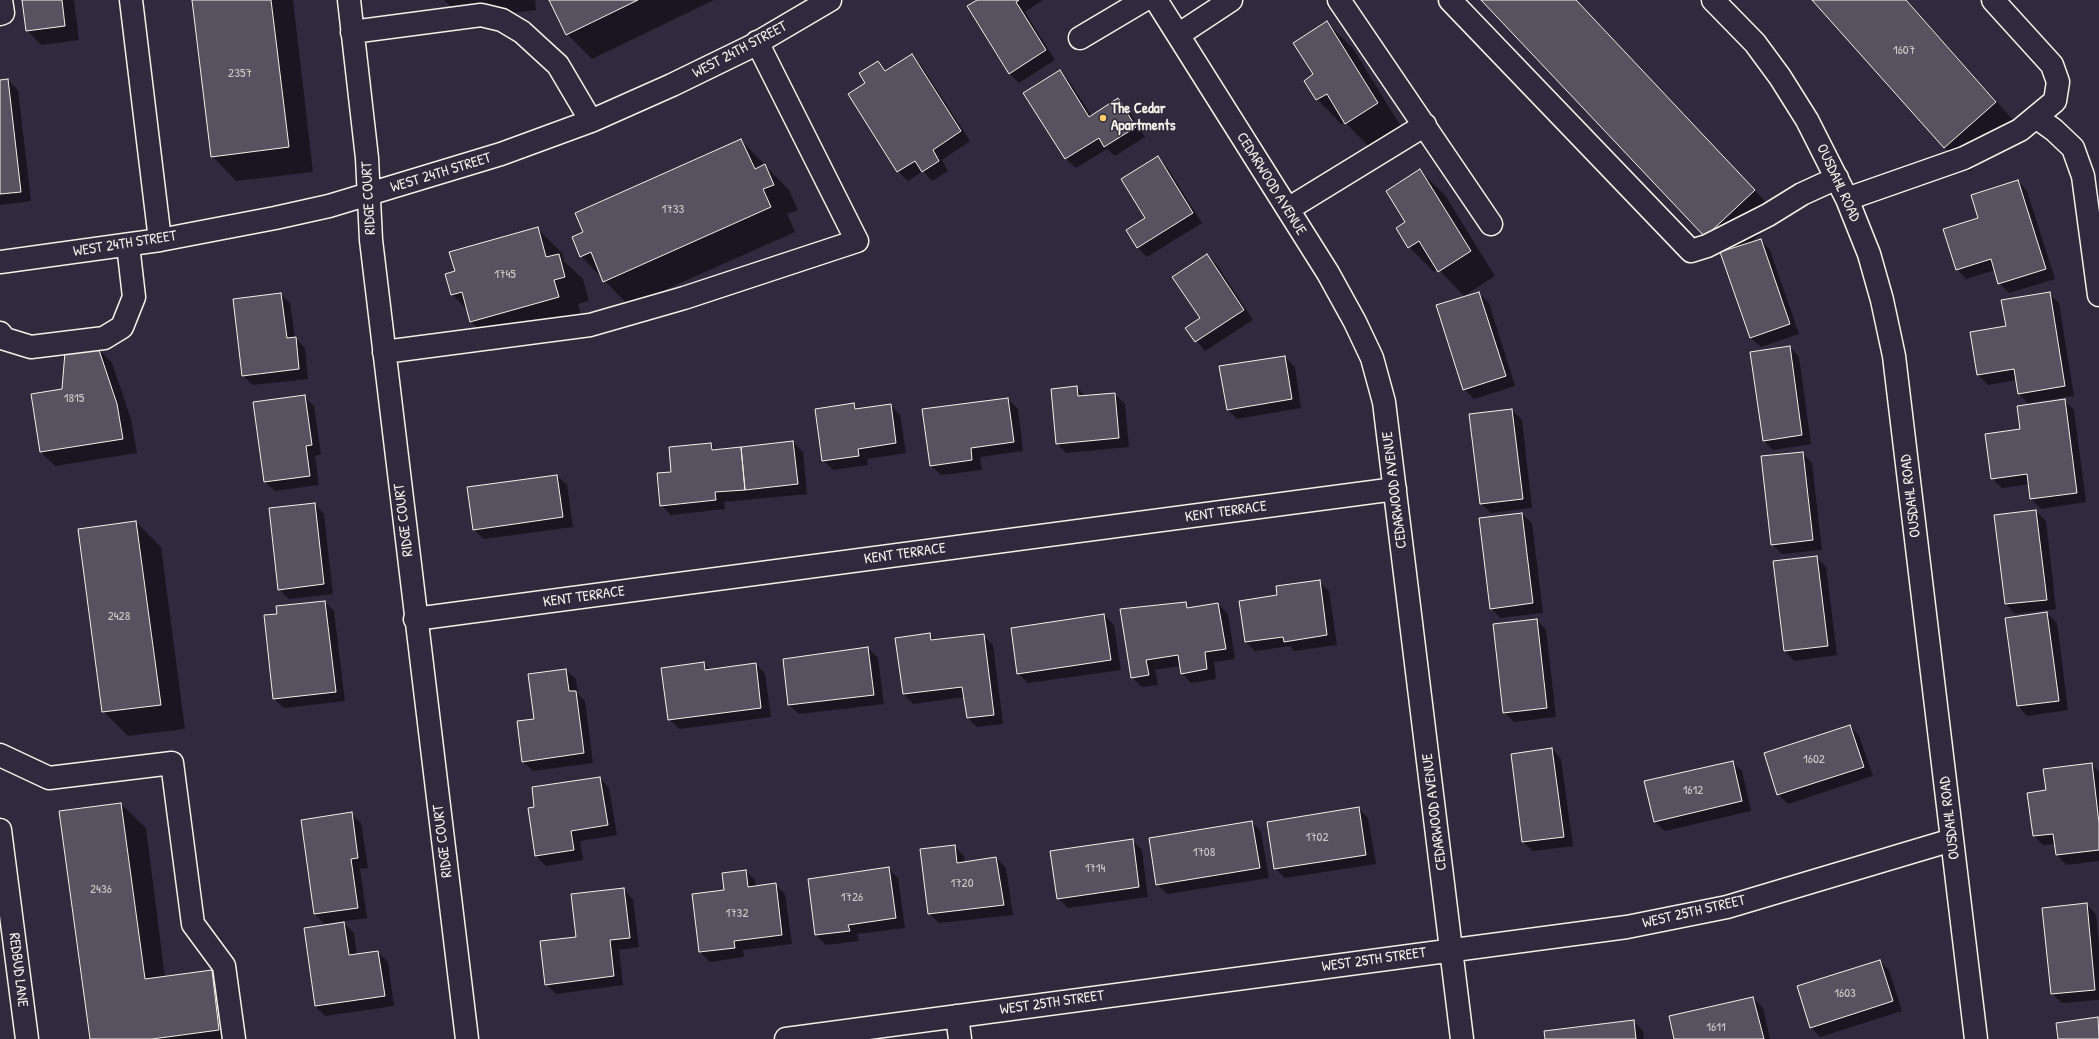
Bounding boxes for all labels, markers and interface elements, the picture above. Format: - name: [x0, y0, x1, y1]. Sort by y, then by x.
- street label: WEST 24TH STREET: [690, 18, 790, 82]
- house number: 1607: [1893, 43, 1915, 59]
- house number: 2357: [228, 66, 252, 82]
- place label: The Cedar Apartments: [1111, 100, 1175, 135]
- marker: The Cedar Apartments: [1098, 113, 1108, 123]
- street label: CEDARWOOD AVENUE: [1232, 129, 1310, 239]
- street label: OUSDAHL ROAD: [1812, 141, 1864, 225]
- street label: WEST 24TH STREET: [388, 149, 494, 197]
- street label: RIDGE COURT: [358, 161, 380, 235]
- house number: 1733: [662, 202, 684, 218]
- street label: WEST 24TH STREET: [72, 227, 178, 261]
- house number: 1745: [494, 267, 516, 283]
- house number: 1815: [64, 391, 84, 407]
- street label: CEDARWOOD AVENUE: [1379, 430, 1411, 550]
- street label: OUSDAHL ROAD: [1897, 453, 1925, 539]
- street label: RIDGE COURT: [391, 482, 417, 558]
- street label: KENT TERRACE: [1184, 497, 1268, 527]
- street label: KENT TERRACE: [863, 539, 947, 569]
- street label: KENT TERRACE: [542, 582, 626, 612]
- house number: 2428: [108, 609, 130, 625]
- street label: CEDARWOOD AVENUE: [1419, 752, 1451, 872]
- house number: 1602: [1803, 752, 1825, 768]
- street label: OUSDAHL ROAD: [1936, 775, 1964, 861]
- house number: 1612: [1683, 783, 1703, 799]
- street label: RIDGE COURT: [430, 803, 456, 879]
- house number: 1702: [1305, 830, 1329, 846]
- house number: 1708: [1193, 845, 1215, 861]
- house number: 1714: [1085, 861, 1105, 877]
- house number: 1720: [950, 876, 974, 892]
- house number: 2436: [90, 882, 112, 898]
- house number: 1726: [841, 890, 863, 906]
- street label: WEST 25TH STREET: [1641, 891, 1747, 933]
- house number: 1732: [725, 906, 749, 922]
- street label: REDBUD LANE: [5, 932, 31, 1008]
- street label: WEST 25TH STREET: [1321, 944, 1427, 976]
- house number: 1603: [1834, 986, 1856, 1002]
- street label: WEST 25TH STREET: [999, 987, 1105, 1019]
- house number: 1611: [1706, 1020, 1726, 1036]

